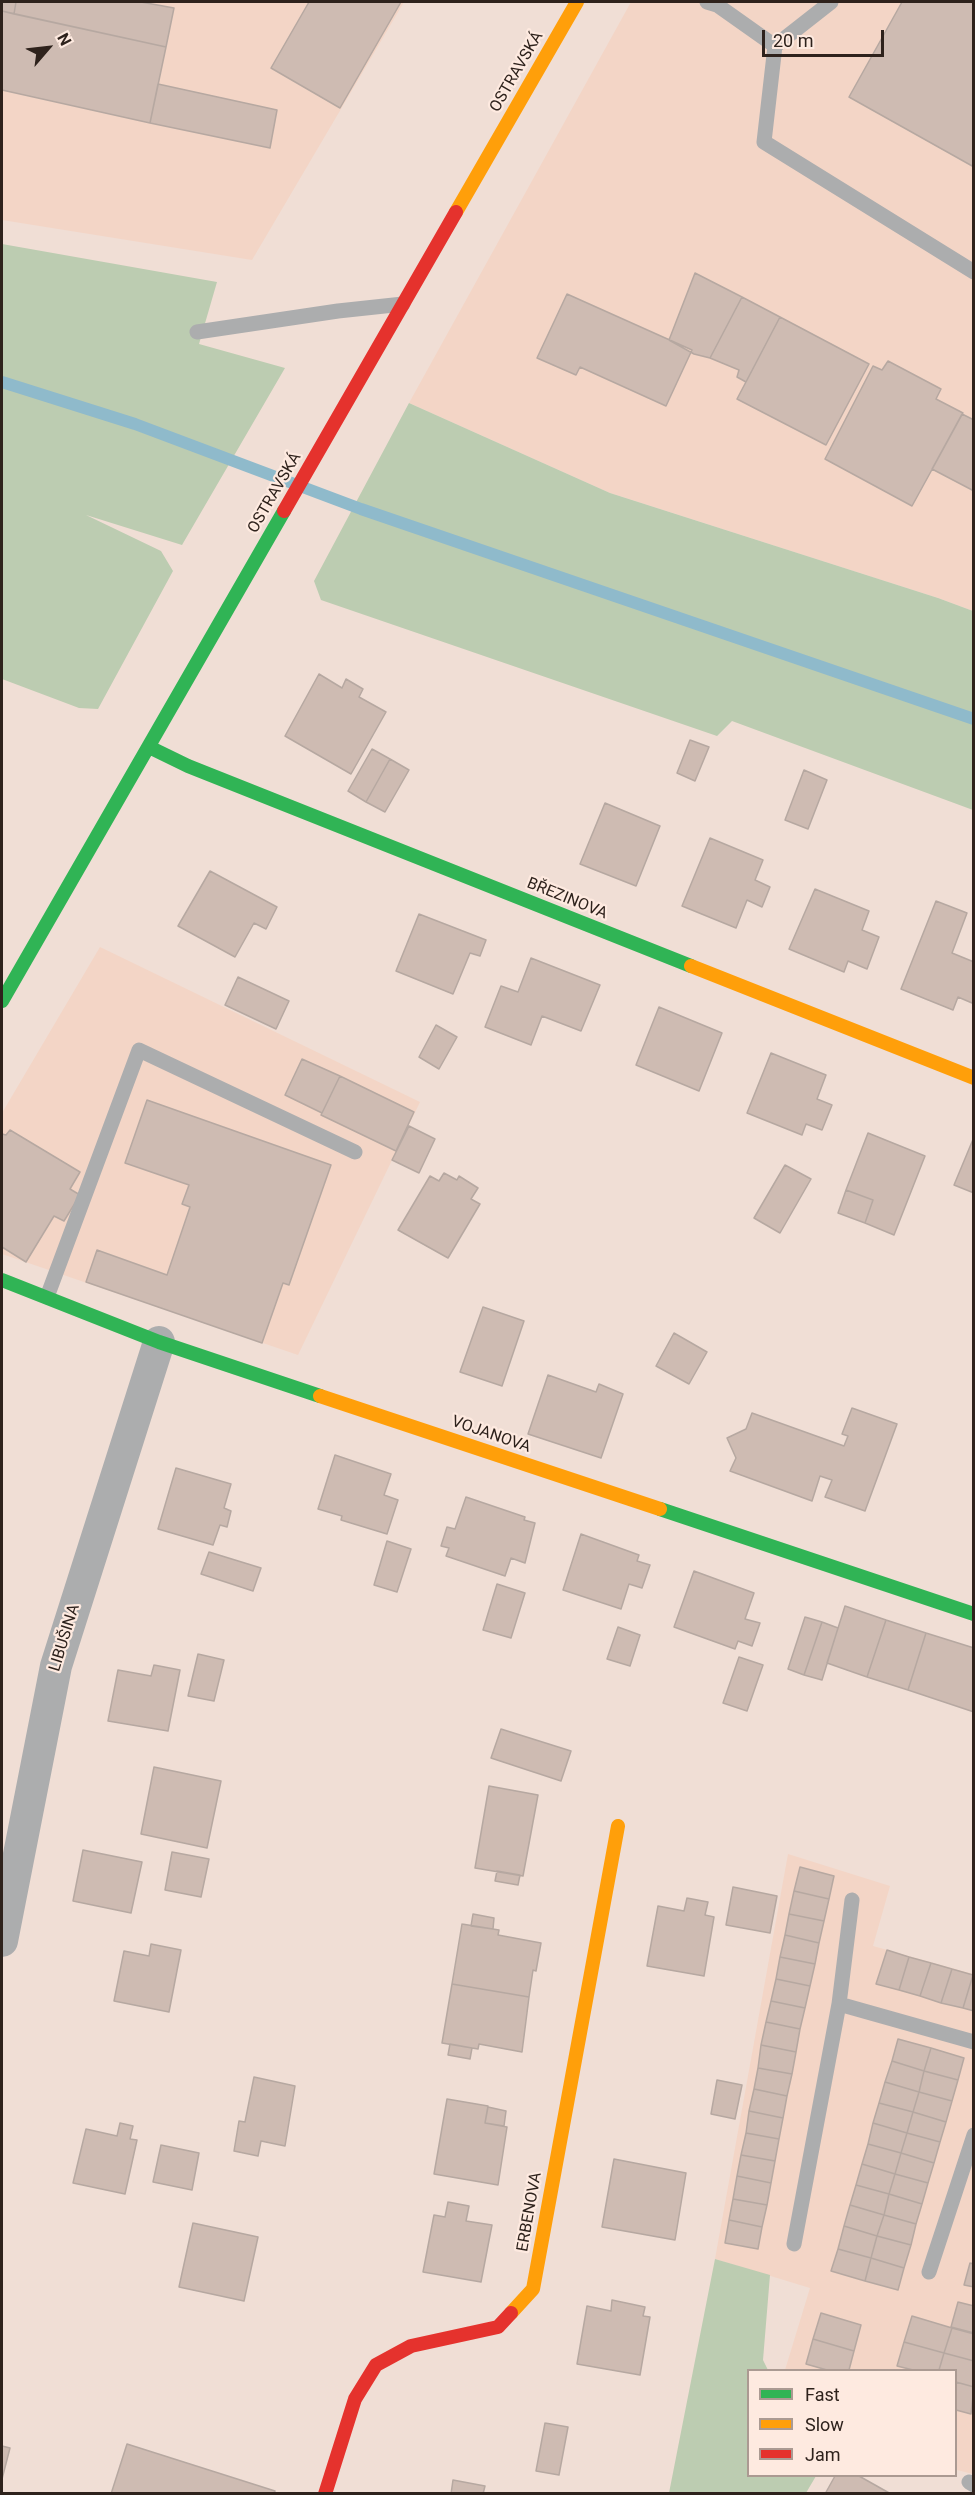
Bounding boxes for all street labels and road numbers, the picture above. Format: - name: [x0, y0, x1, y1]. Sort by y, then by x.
- street label: OSTRAVSKÁ: [486, 28, 548, 116]
- street label: OSTRAVSKÁ: [244, 449, 306, 537]
- street label: BŘEZINOVA: [524, 874, 610, 924]
- street label: VOJANOVA: [449, 1412, 533, 1458]
- street label: LIBUŠINA: [46, 1602, 84, 1674]
- street label: ERBENOVA: [514, 2171, 546, 2253]

